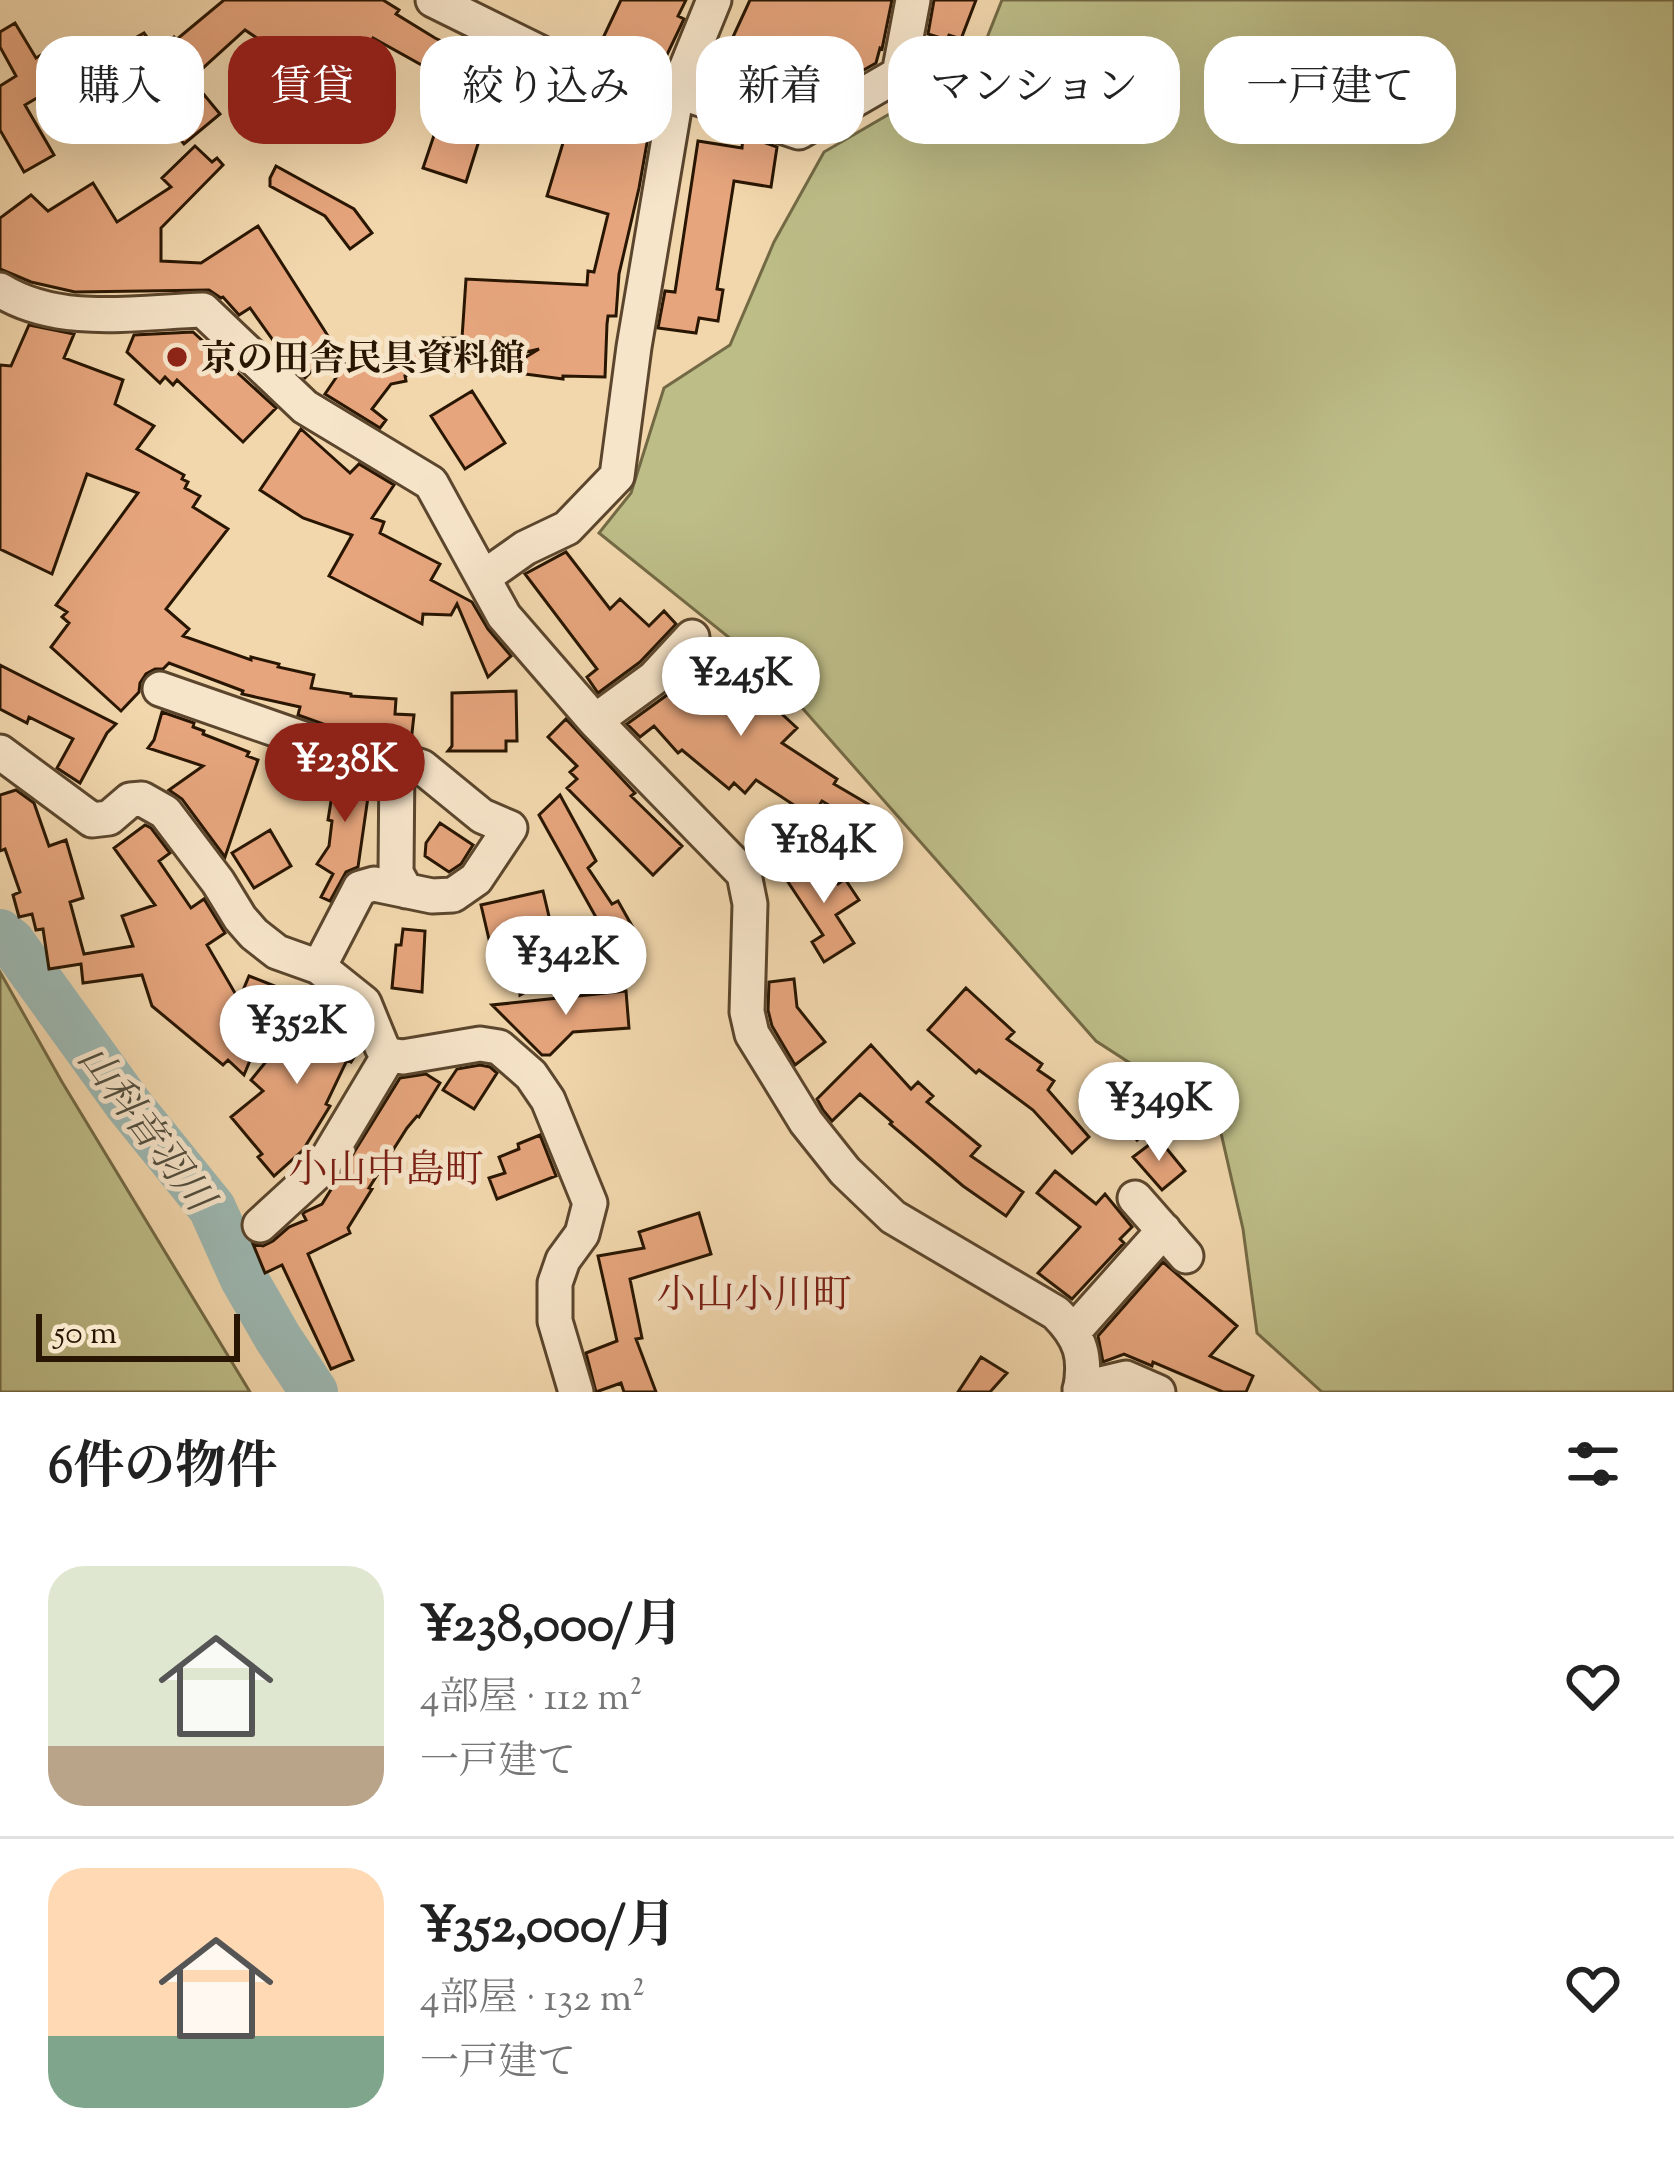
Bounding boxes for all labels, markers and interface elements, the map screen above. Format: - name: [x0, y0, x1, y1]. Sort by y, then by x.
- chip: 購入: [36, 36, 204, 144]
- chip: 賃貸: [228, 36, 396, 144]
- chip: 絞り込み: [420, 36, 672, 144]
- chip: 新着: [696, 36, 864, 144]
- chip: マンション: [888, 36, 1180, 144]
- chip: 一戸建て: [1204, 36, 1456, 144]
- place label: 京の田舎民具資料館: [201, 335, 525, 387]
- marker: 京の田舎民具資料館: [164, 344, 190, 370]
- pin: ¥245K: [657, 637, 825, 739]
- text: ¥245K: [689, 648, 793, 704]
- pin: ¥238K: [261, 723, 429, 825]
- text: ¥238K: [292, 734, 398, 790]
- pin: ¥184K: [740, 804, 908, 906]
- text: ¥184K: [771, 815, 877, 871]
- pin: ¥342K: [482, 916, 650, 1018]
- text: ¥342K: [512, 927, 620, 983]
- pin: ¥352K: [213, 985, 381, 1087]
- text: ¥352K: [247, 996, 347, 1052]
- water label: 山科音羽川: [62, 1035, 226, 1228]
- pin: ¥349K: [1075, 1062, 1243, 1164]
- text: ¥349K: [1105, 1073, 1213, 1129]
- district label: 小山中島町: [288, 1145, 484, 1201]
- district label: 小山小川町: [656, 1270, 852, 1326]
- scale bar: [36, 1308, 240, 1361]
- text: 50 m: [54, 1311, 117, 1359]
- icon: filters: [1560, 1431, 1626, 1497]
- text: 6件の物件: [48, 1433, 277, 1506]
- text: ¥238,000/月: [420, 1591, 684, 1664]
- icon: home: [144, 1614, 288, 1758]
- icon: heart: [1560, 1653, 1626, 1719]
- text: 4部屋 · 112 m²: [420, 1672, 643, 1728]
- text: 一戸建て: [420, 1736, 576, 1792]
- text: ¥352,000/月: [420, 1892, 677, 1965]
- icon: home: [144, 1916, 288, 2060]
- icon: heart: [1560, 1955, 1626, 2021]
- text: 4部屋 · 132 m²: [420, 1973, 645, 2029]
- text: 一戸建て: [420, 2037, 576, 2093]

